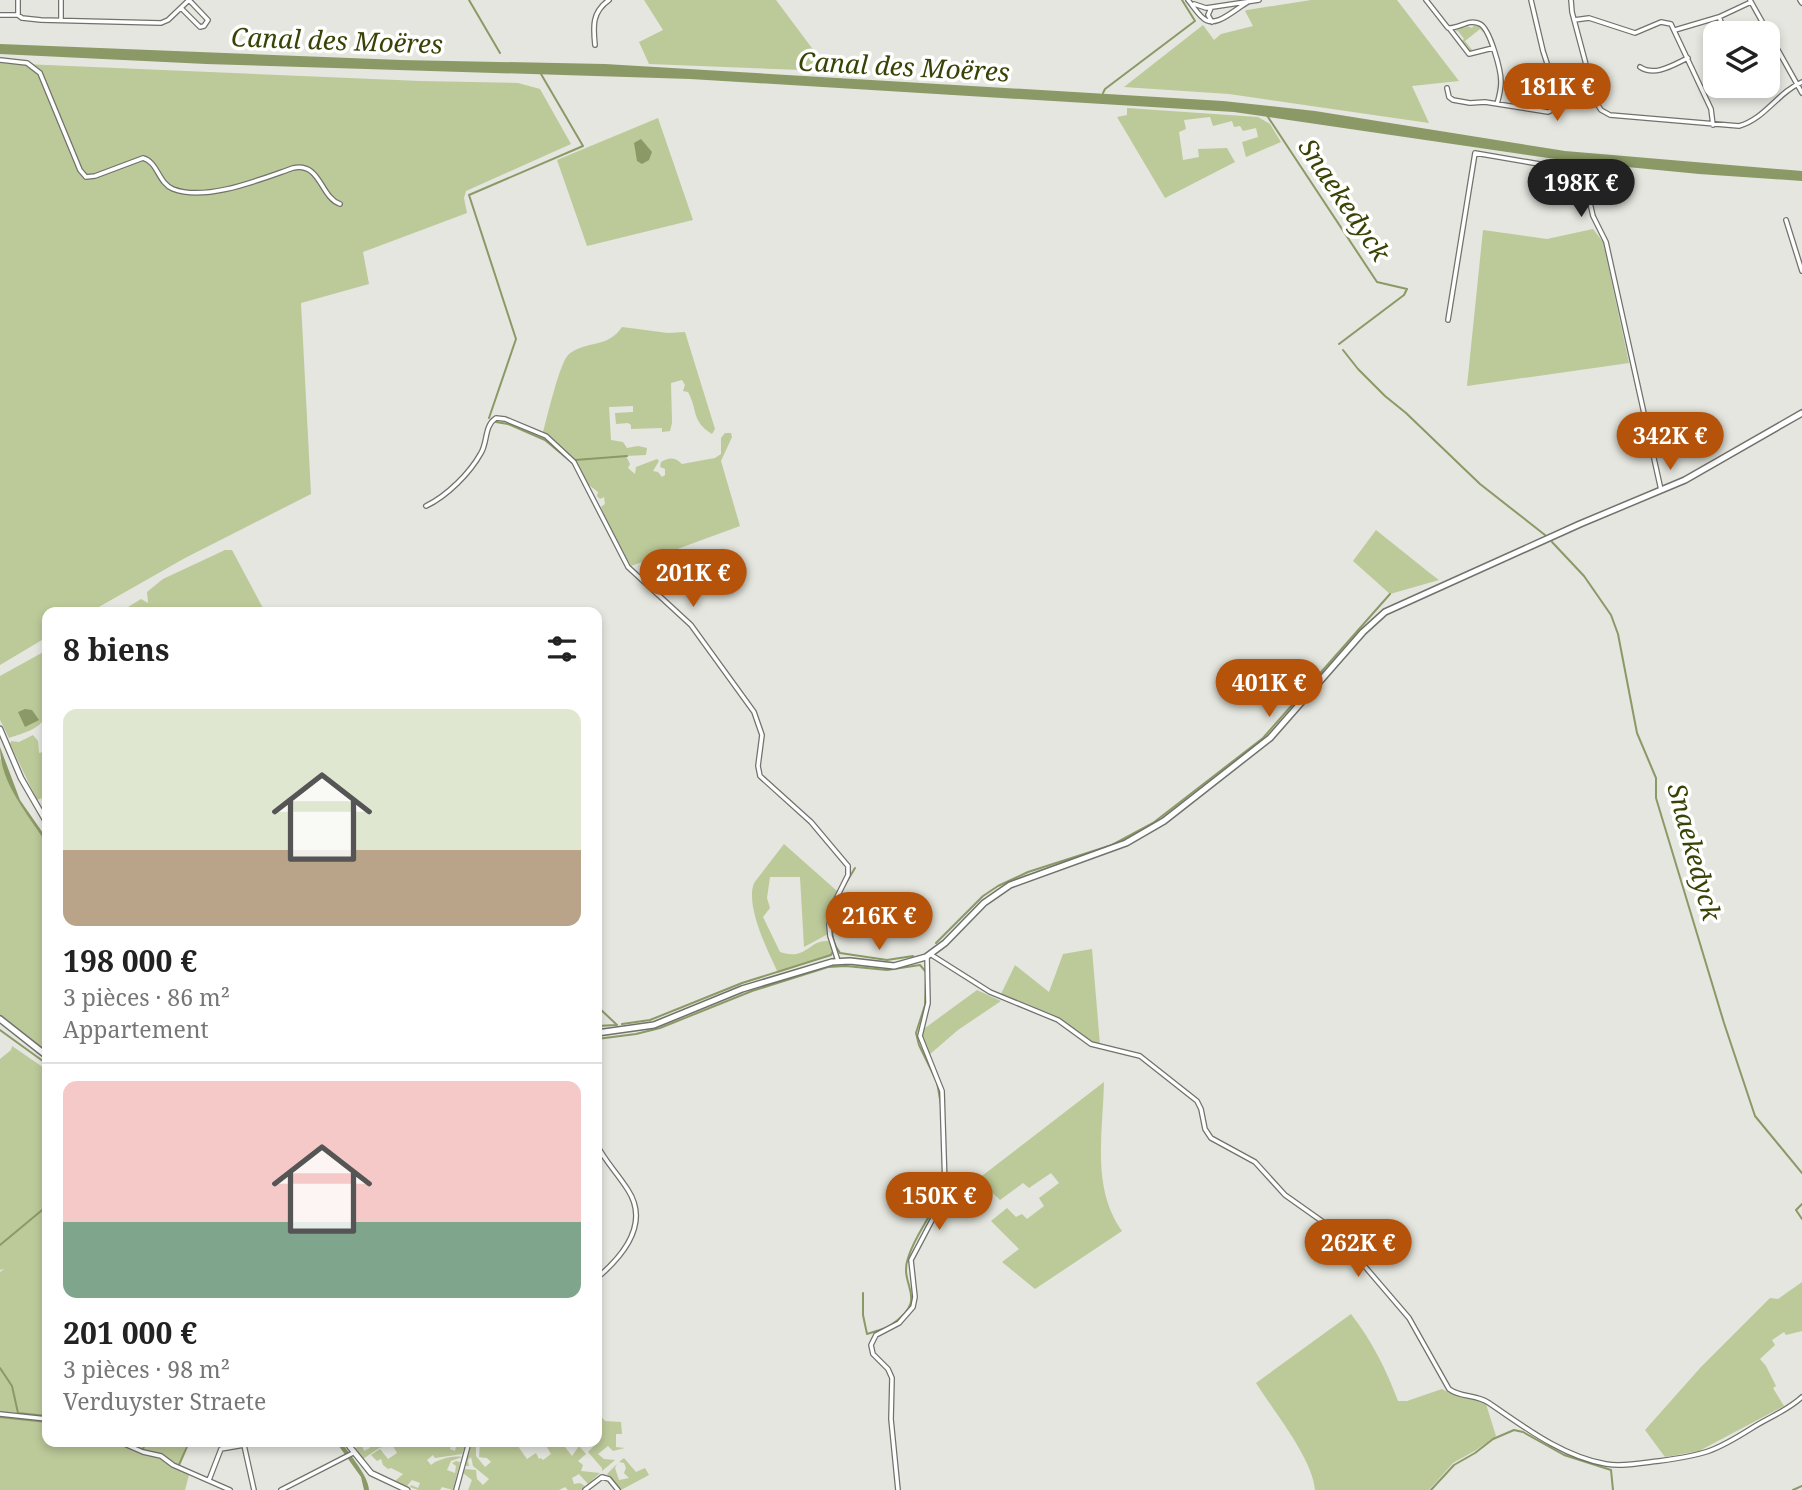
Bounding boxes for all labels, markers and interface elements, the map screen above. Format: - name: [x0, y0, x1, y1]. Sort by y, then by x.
- water label: Canal des Moëres: [230, 18, 444, 62]
- map controls: [1703, 21, 1780, 98]
- button: layers: [1703, 21, 1780, 98]
- water label: Canal des Moëres: [797, 42, 1011, 90]
- pin: 181K €: [1500, 64, 1614, 123]
- text: 181K €: [1520, 70, 1594, 102]
- water label: Snaekedyck: [1291, 131, 1400, 269]
- pin: 198K €: [1524, 160, 1638, 219]
- text: 198K €: [1544, 166, 1618, 198]
- pin: 342K €: [1613, 412, 1727, 472]
- text: 342K €: [1633, 419, 1707, 451]
- pin: 201K €: [636, 550, 750, 609]
- text: 201K €: [656, 556, 730, 588]
- text: 8 biens: [63, 629, 169, 670]
- icon: filters: [543, 630, 581, 668]
- pin: 401K €: [1212, 660, 1326, 719]
- text: 401K €: [1232, 666, 1306, 698]
- icon: home: [259, 754, 385, 880]
- water label: Snaekedyck: [1659, 779, 1731, 926]
- pin: 216K €: [822, 892, 936, 952]
- text: 216K €: [842, 899, 916, 931]
- text: 198 000 €: [63, 940, 197, 981]
- text: 3 pièces · 86 m²: [63, 981, 230, 1013]
- text: Appartement: [63, 1013, 209, 1045]
- icon: home: [259, 1126, 385, 1252]
- pin: 150K €: [882, 1172, 996, 1232]
- text: 150K €: [902, 1179, 976, 1211]
- pin: 262K €: [1301, 1220, 1415, 1279]
- text: 262K €: [1321, 1226, 1395, 1258]
- text: 201 000 €: [63, 1312, 197, 1353]
- text: 3 pièces · 98 m²: [63, 1353, 230, 1385]
- text: Verduyster Straete: [63, 1385, 266, 1417]

